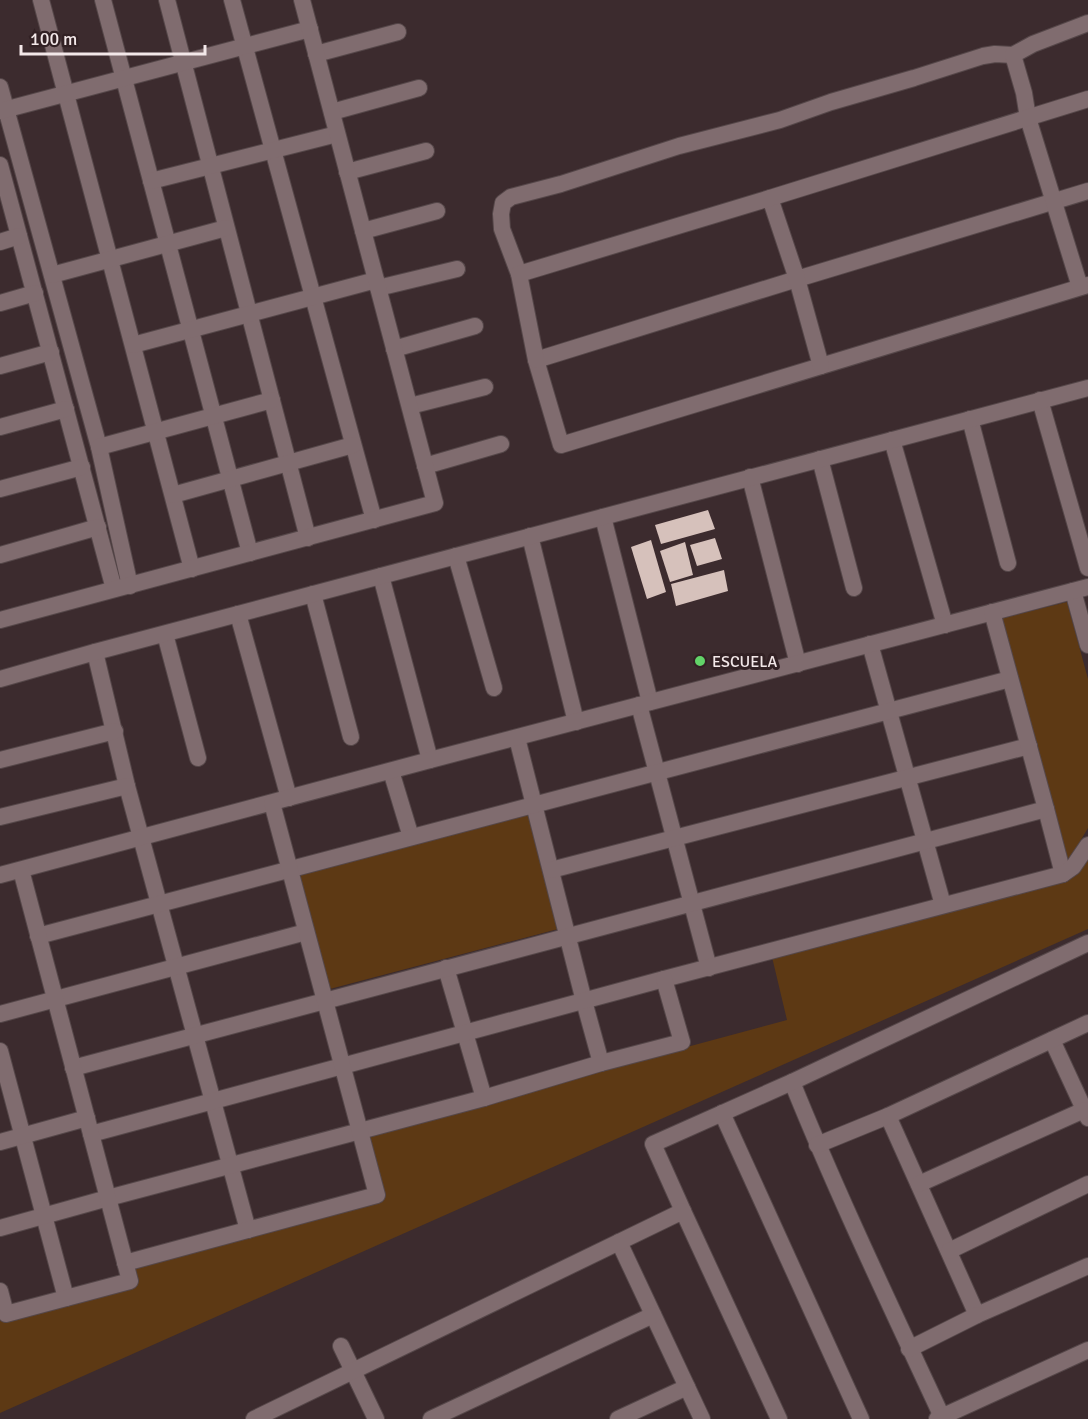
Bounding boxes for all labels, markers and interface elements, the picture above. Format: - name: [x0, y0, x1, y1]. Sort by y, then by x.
- scale bar: [21, 18, 206, 56]
- text: 100 m: [30, 28, 77, 50]
- place label: ESCUELA: [712, 652, 777, 672]
- marker: ESCUELA: [693, 654, 707, 668]

